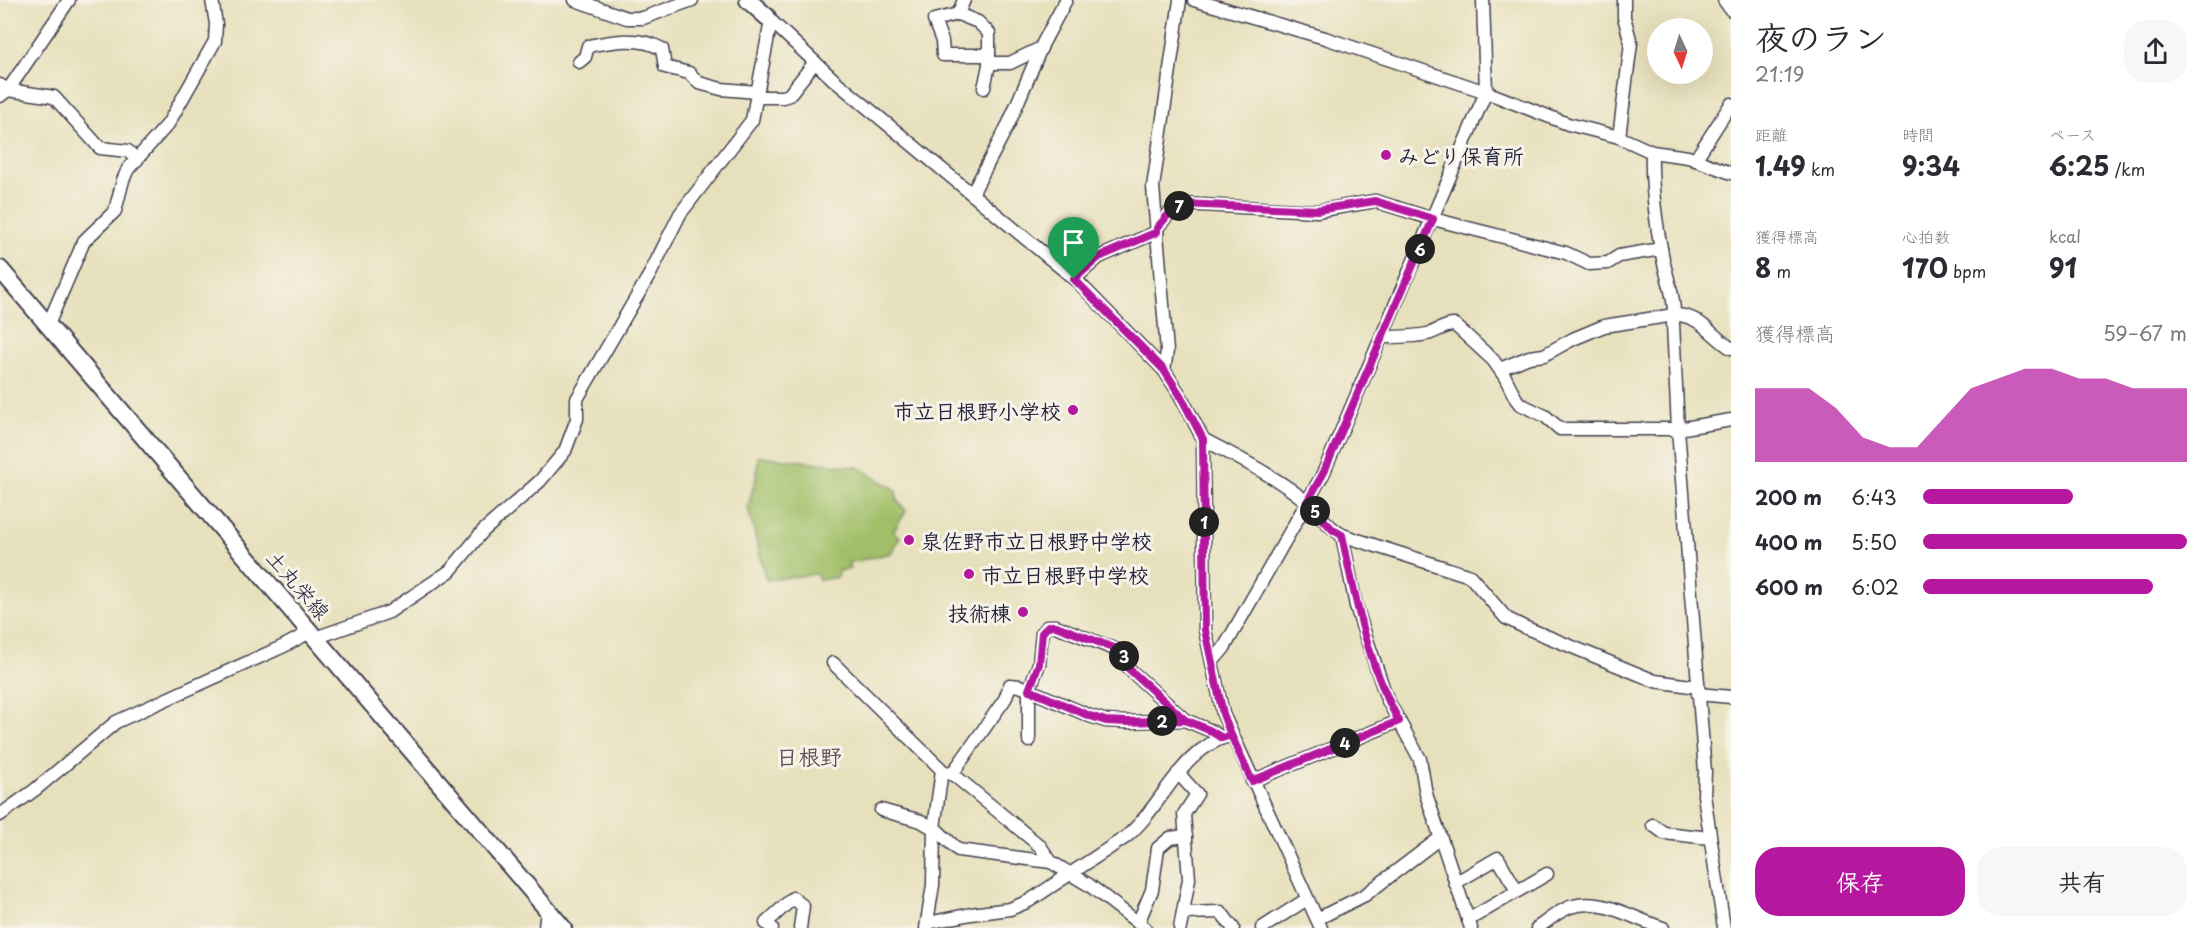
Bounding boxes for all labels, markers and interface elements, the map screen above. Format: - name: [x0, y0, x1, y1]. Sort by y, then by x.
- text: 夜のラン: [1755, 11, 1887, 61]
- north arrow: [1647, 18, 1713, 84]
- map controls: [1647, 18, 1713, 84]
- button: share: [2124, 20, 2187, 83]
- text: 21:19: [1755, 59, 1805, 89]
- text: 距離: [1755, 122, 1787, 146]
- text: 時間: [1902, 122, 1934, 146]
- text: ペース: [2049, 122, 2096, 146]
- place label: みどり保育所: [1398, 139, 1524, 171]
- text: 1.49: [1755, 146, 1806, 185]
- text: 9:34: [1902, 146, 1960, 185]
- text: 6:25: [2049, 146, 2110, 185]
- marker: みどり保育所: [1379, 148, 1393, 162]
- text: km: [1806, 157, 1835, 181]
- text: /km: [2110, 157, 2145, 181]
- pin: 7: [1164, 191, 1194, 221]
- text: 7: [1174, 194, 1184, 218]
- pin: [1048, 217, 1099, 279]
- text: 獲得標高: [1755, 224, 1819, 248]
- text: 心拍数: [1902, 224, 1950, 248]
- text: kcal: [2049, 224, 2081, 248]
- icon: arrive: [1057, 226, 1090, 259]
- pin: 6: [1405, 234, 1435, 264]
- text: 6: [1414, 237, 1426, 261]
- text: 8: [1755, 248, 1771, 287]
- text: 170: [1902, 248, 1948, 287]
- text: 91: [2049, 248, 2077, 287]
- text: m: [1771, 259, 1791, 283]
- text: bpm: [1948, 259, 1986, 283]
- text: 獲得標高: [1755, 318, 1835, 348]
- text: 59–67 m: [2103, 318, 2187, 348]
- place label: 市立日根野小学校: [893, 394, 1061, 426]
- marker: 市立日根野小学校: [1066, 403, 1080, 417]
- text: 200 m: [1755, 482, 1822, 512]
- text: 6:43: [1851, 482, 1897, 512]
- pin: 5: [1300, 496, 1330, 526]
- text: 5: [1310, 499, 1320, 523]
- pin: 1: [1189, 507, 1219, 537]
- text: 1: [1200, 510, 1208, 534]
- place label: 泉佐野市立日根野中学校: [921, 524, 1152, 556]
- text: 400 m: [1755, 527, 1823, 557]
- text: 5:50: [1851, 527, 1897, 557]
- marker: 泉佐野市立日根野中学校: [902, 533, 916, 547]
- street label: 土丸栄線: [259, 542, 339, 626]
- place label: 市立日根野中学校: [981, 558, 1149, 590]
- marker: 市立日根野中学校: [962, 567, 976, 581]
- text: 600 m: [1755, 572, 1823, 602]
- text: 6:02: [1851, 572, 1899, 602]
- place label: 技術棟: [948, 596, 1011, 628]
- marker: 技術棟: [1016, 605, 1030, 619]
- pin: 3: [1109, 641, 1139, 671]
- text: 3: [1119, 644, 1129, 668]
- pin: 2: [1147, 706, 1177, 736]
- text: 2: [1156, 709, 1168, 733]
- pin: 4: [1330, 728, 1360, 758]
- text: 4: [1340, 731, 1350, 755]
- district label: 日根野: [776, 739, 842, 772]
- button: 保存: [1755, 847, 1965, 916]
- button: 共有: [1977, 847, 2187, 916]

